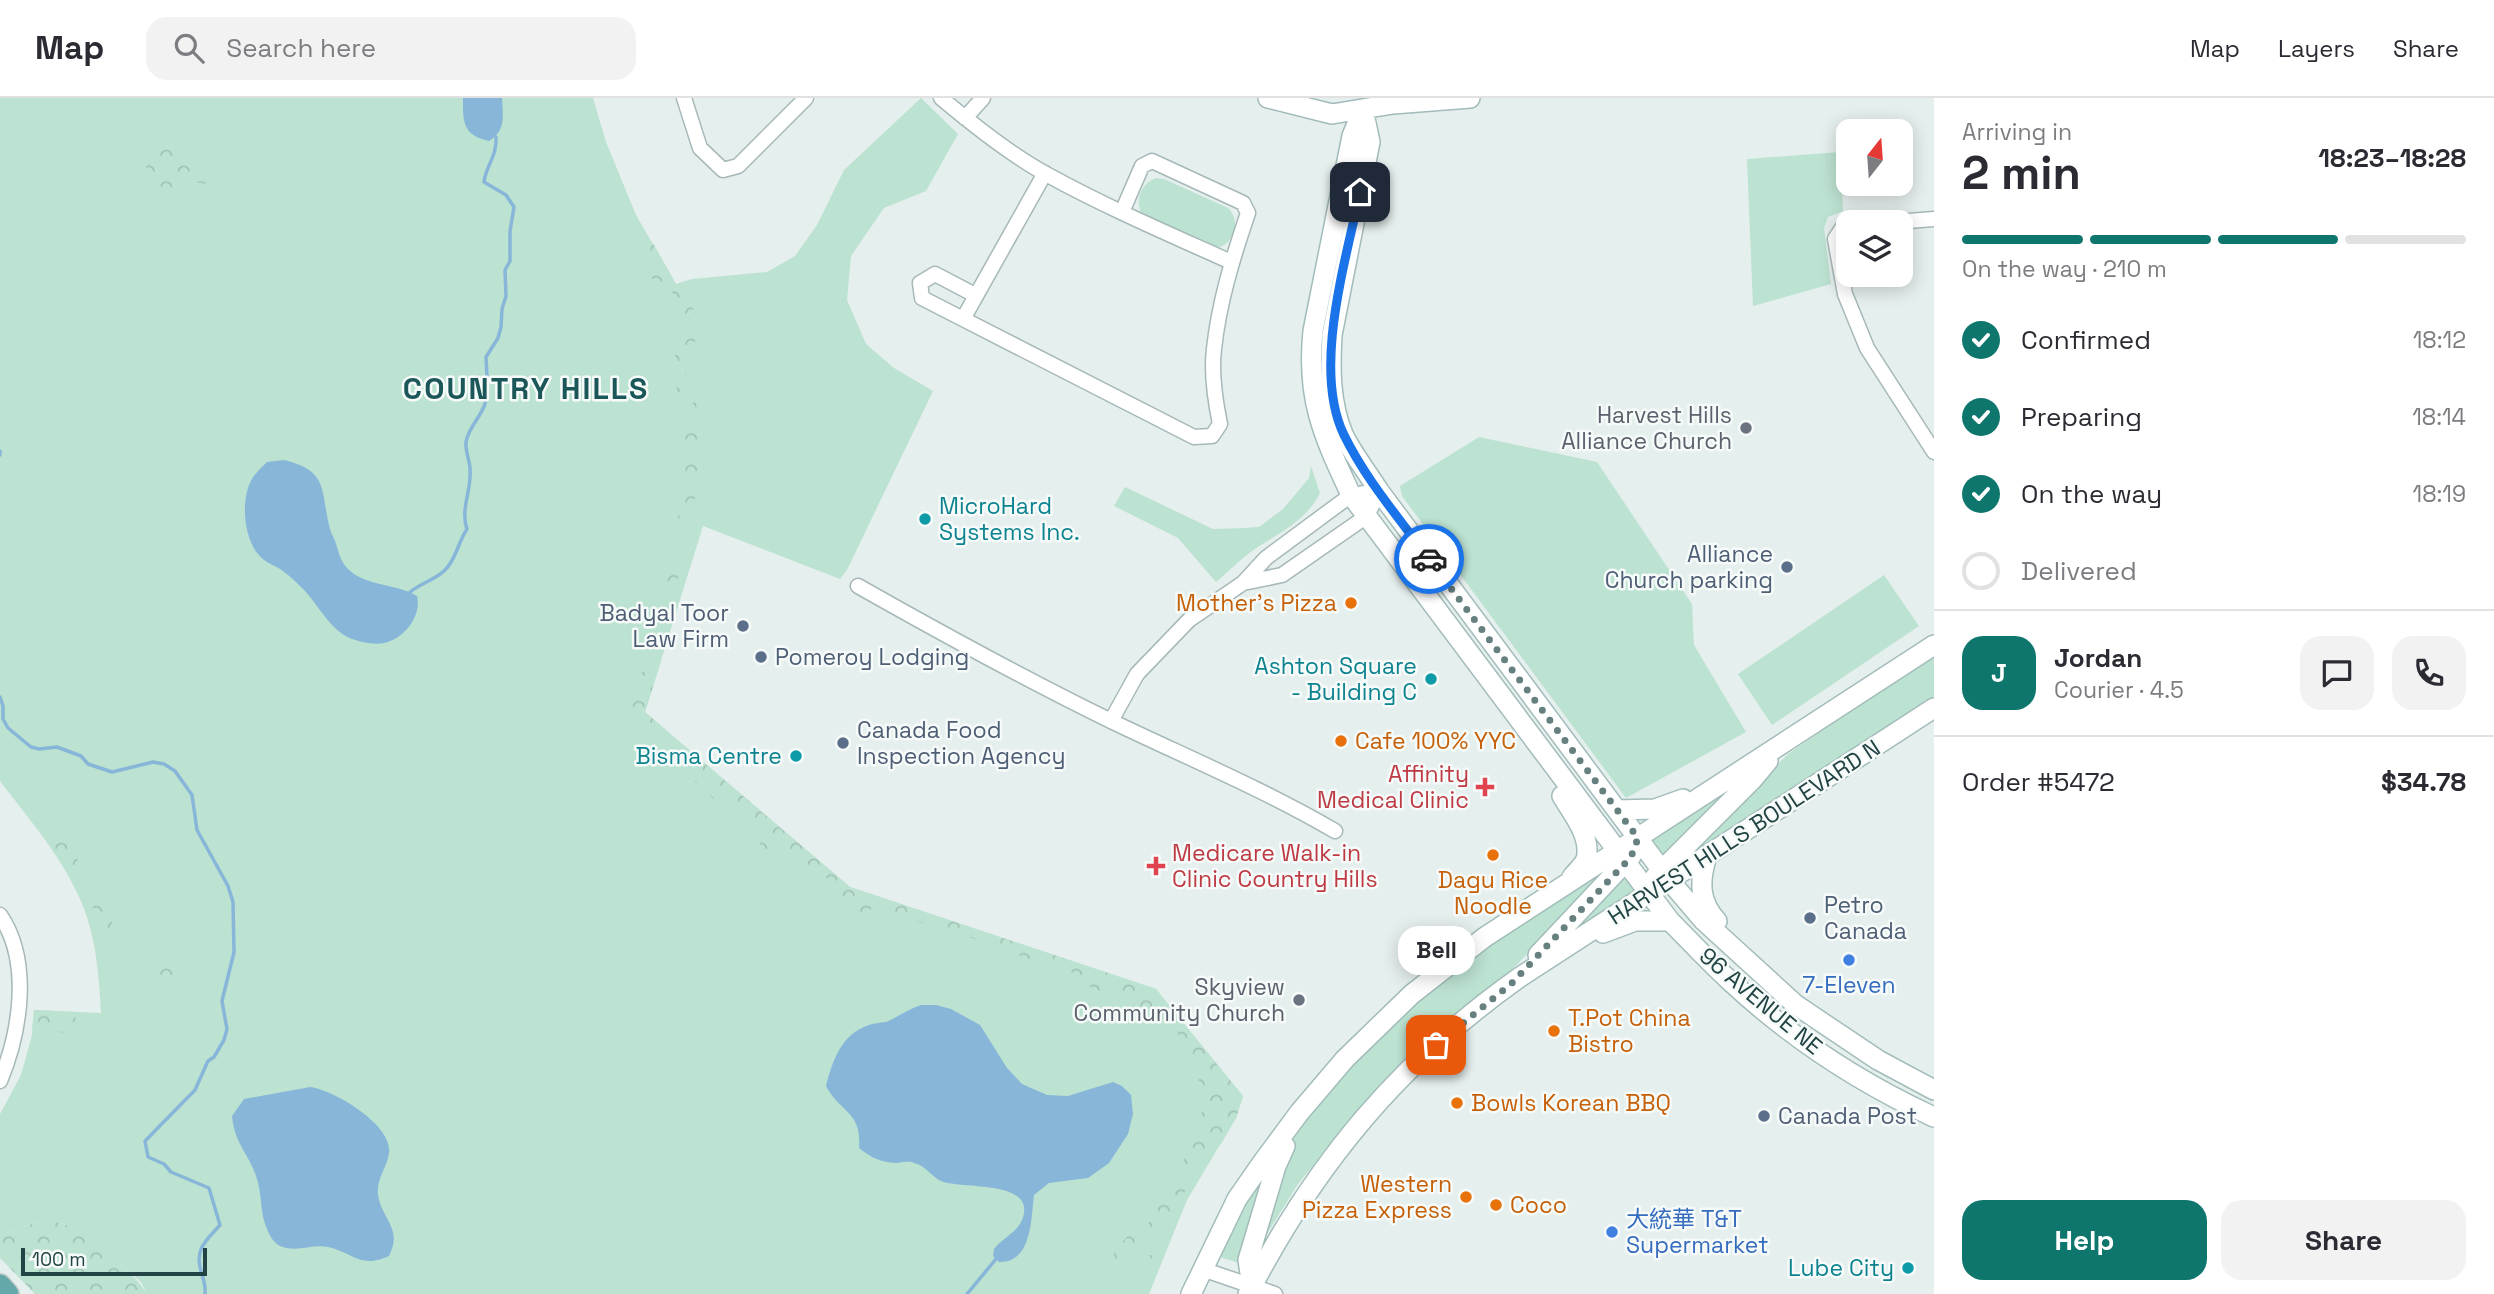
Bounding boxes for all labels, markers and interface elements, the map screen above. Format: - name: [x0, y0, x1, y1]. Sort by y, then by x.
- search box: [146, 17, 636, 80]
- text: Map: [35, 27, 104, 69]
- icon: search: [170, 29, 208, 67]
- text: Search here: [226, 31, 376, 65]
- text: Map: [2190, 33, 2240, 64]
- text: Layers: [2278, 33, 2355, 64]
- text: Share: [2393, 33, 2459, 64]
- text: Arriving in: [1962, 117, 2072, 147]
- north arrow: [1836, 119, 1913, 196]
- map controls: [1836, 119, 1913, 287]
- text: 18:23–18:28: [2318, 141, 2466, 175]
- text: 2 min: [1962, 144, 2081, 202]
- pin: [1330, 162, 1390, 222]
- icon: home: [1341, 173, 1379, 211]
- button: layers: [1836, 210, 1913, 287]
- text: On the way · 210 m: [1962, 254, 2167, 284]
- icon: check: [1962, 321, 2000, 359]
- text: Confirmed: [2021, 323, 2151, 357]
- text: 18:12: [2413, 325, 2466, 355]
- district label: COUNTRY HILLS: [403, 369, 649, 408]
- icon: check: [1962, 398, 2000, 436]
- place label: Harvest Hills Alliance Church: [1561, 400, 1732, 456]
- text: Preparing: [2021, 400, 2142, 434]
- text: 18:14: [2412, 402, 2466, 432]
- marker: Harvest Hills Alliance Church: [1738, 420, 1754, 436]
- icon: check: [1962, 475, 2000, 513]
- text: On the way: [2021, 477, 2162, 511]
- text: 18:19: [2413, 479, 2466, 509]
- place label: MicroHard Systems Inc.: [939, 491, 1080, 547]
- marker: MicroHard Systems Inc.: [917, 511, 933, 527]
- courier: [1394, 524, 1464, 594]
- place label: Alliance Church parking: [1605, 539, 1773, 595]
- icon: car: [1410, 540, 1448, 578]
- text: Delivered: [2021, 554, 2137, 588]
- marker: Alliance Church parking: [1779, 559, 1795, 575]
- place label: Mother's Pizza: [1176, 588, 1337, 618]
- marker: Mother's Pizza: [1343, 595, 1359, 611]
- place label: Badyal Toor Law Firm: [600, 598, 729, 654]
- marker: Badyal Toor Law Firm: [735, 618, 751, 634]
- button: chat: [2300, 636, 2374, 710]
- button: phone: [2392, 636, 2466, 710]
- text: Jordan: [2054, 641, 2142, 675]
- place label: Pomeroy Lodging: [775, 642, 969, 672]
- marker: Pomeroy Lodging: [753, 649, 769, 665]
- place label: Ashton Square - Building C: [1254, 651, 1417, 707]
- text: J: [1991, 656, 2007, 690]
- marker: Ashton Square - Building C: [1423, 671, 1439, 687]
- text: Courier · 4.5: [2054, 675, 2184, 705]
- place label: Canada Food Inspection Agency: [857, 715, 1066, 771]
- place label: Cafe 100% YYC: [1355, 726, 1516, 756]
- marker: Cafe 100% YYC: [1333, 733, 1349, 749]
- street label: HARVEST HILLS BOULEVARD N: [1602, 733, 1886, 931]
- marker: Canada Food Inspection Agency: [835, 735, 851, 751]
- place label: Bisma Centre: [636, 741, 782, 771]
- marker: Bisma Centre: [788, 748, 804, 764]
- place label: Affinity Medical Clinic: [1317, 759, 1469, 815]
- text: Order #5472: [1962, 765, 2115, 799]
- text: $34.78: [2381, 765, 2466, 799]
- marker: Affinity Medical Clinic: [1475, 777, 1495, 797]
- place label: Medicare Walk-in Clinic Country Hills: [1172, 838, 1378, 894]
- marker: Dagu Rice Noodle: [1485, 847, 1501, 863]
- marker: Medicare Walk-in Clinic Country Hills: [1146, 856, 1166, 876]
- place label: Dagu Rice Noodle: [1438, 865, 1548, 921]
- place label: Petro Canada: [1824, 890, 1907, 946]
- marker: Petro Canada: [1802, 910, 1818, 926]
- callout: Bell: [1398, 926, 1474, 975]
- text: Bell: [1416, 935, 1457, 965]
- street label: 96 AVENUE NE: [1693, 941, 1829, 1061]
- marker: 7-Eleven: [1841, 952, 1857, 968]
- place label: 7-Eleven: [1802, 970, 1896, 1000]
- place label: Skyview Community Church: [1073, 972, 1285, 1028]
- marker: Skyview Community Church: [1291, 992, 1307, 1008]
- place label: T.Pot China Bistro: [1568, 1003, 1691, 1059]
- pin: [1406, 1015, 1466, 1075]
- marker: T.Pot China Bistro: [1546, 1023, 1562, 1039]
- icon: bag: [1417, 1026, 1455, 1064]
- place label: Bowls Korean BBQ: [1471, 1088, 1671, 1118]
- marker: Bowls Korean BBQ: [1449, 1095, 1465, 1111]
- place label: Canada Post: [1778, 1101, 1917, 1131]
- marker: Canada Post: [1756, 1108, 1772, 1124]
- place label: Western Pizza Express: [1302, 1169, 1452, 1225]
- marker: Western Pizza Express: [1458, 1189, 1474, 1205]
- place label: Coco: [1510, 1190, 1567, 1220]
- marker: Coco: [1488, 1197, 1504, 1213]
- button: Help: [1962, 1200, 2207, 1280]
- button: Share: [2221, 1200, 2466, 1280]
- place label: 大統華 T&T Supermarket: [1626, 1204, 1768, 1260]
- marker: 大統華 T&T Supermarket: [1604, 1224, 1620, 1240]
- scale bar: [21, 1245, 206, 1277]
- text: 100 m: [32, 1247, 86, 1272]
- place label: Lube City: [1788, 1253, 1894, 1283]
- marker: Lube City: [1900, 1260, 1916, 1276]

